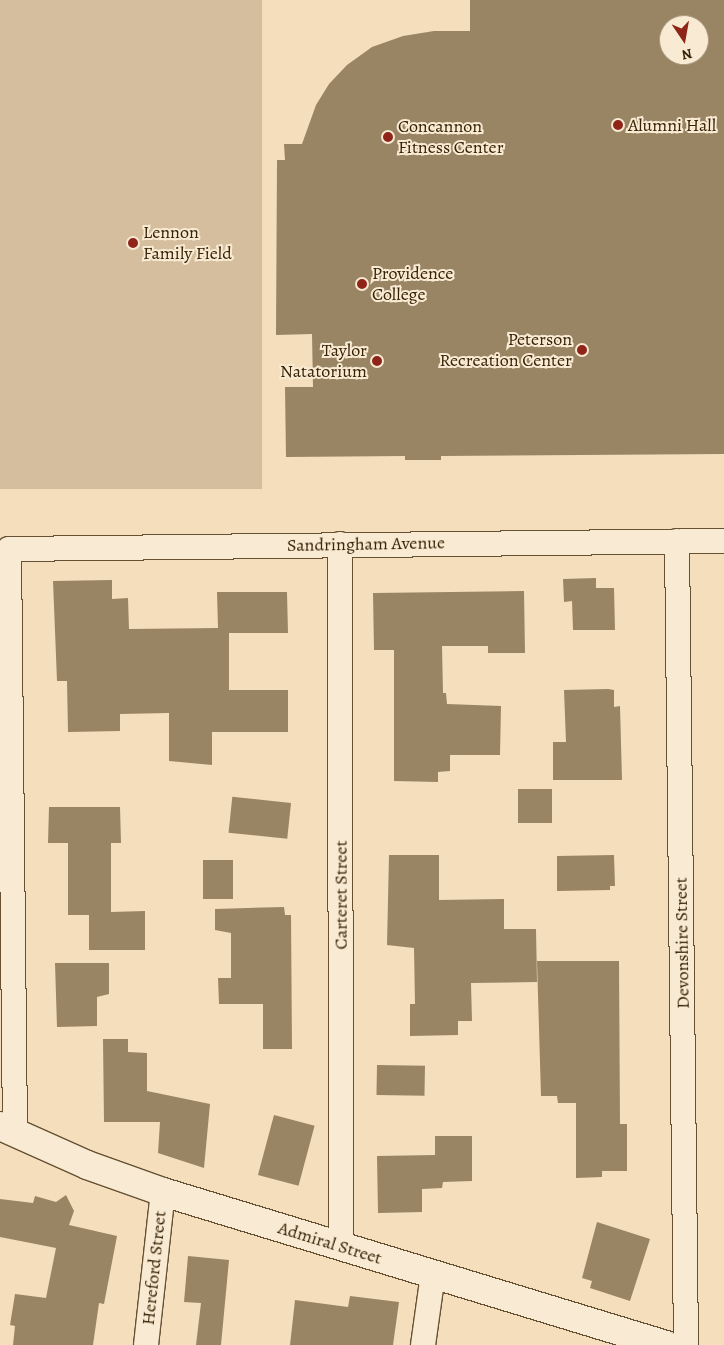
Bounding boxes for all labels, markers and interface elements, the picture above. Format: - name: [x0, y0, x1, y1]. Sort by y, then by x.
- north arrow: [659, 15, 709, 65]
- text: N: [680, 44, 694, 65]
- place label: Alumni Hall: [628, 114, 716, 136]
- place label: Concannon Fitness Center: [398, 116, 504, 158]
- marker: Alumni Hall: [612, 119, 624, 131]
- marker: Concannon Fitness Center: [382, 131, 394, 143]
- place label: Lennon Family Field: [143, 222, 232, 264]
- marker: Lennon Family Field: [127, 237, 139, 249]
- place label: Providence College: [372, 263, 453, 306]
- marker: Providence College: [356, 278, 368, 290]
- place label: Peterson Recreation Center: [440, 329, 572, 372]
- place label: Taylor Natatorium: [280, 340, 367, 382]
- marker: Peterson Recreation Center: [576, 344, 588, 356]
- marker: Taylor Natatorium: [371, 355, 383, 367]
- street label: Sandringham Avenue: [287, 532, 445, 556]
- street label: Carteret Street: [330, 840, 352, 950]
- street label: Devonshire Street: [670, 877, 694, 1009]
- street label: Hereford Street: [137, 1210, 171, 1326]
- street label: Admiral Street: [276, 1217, 384, 1269]

